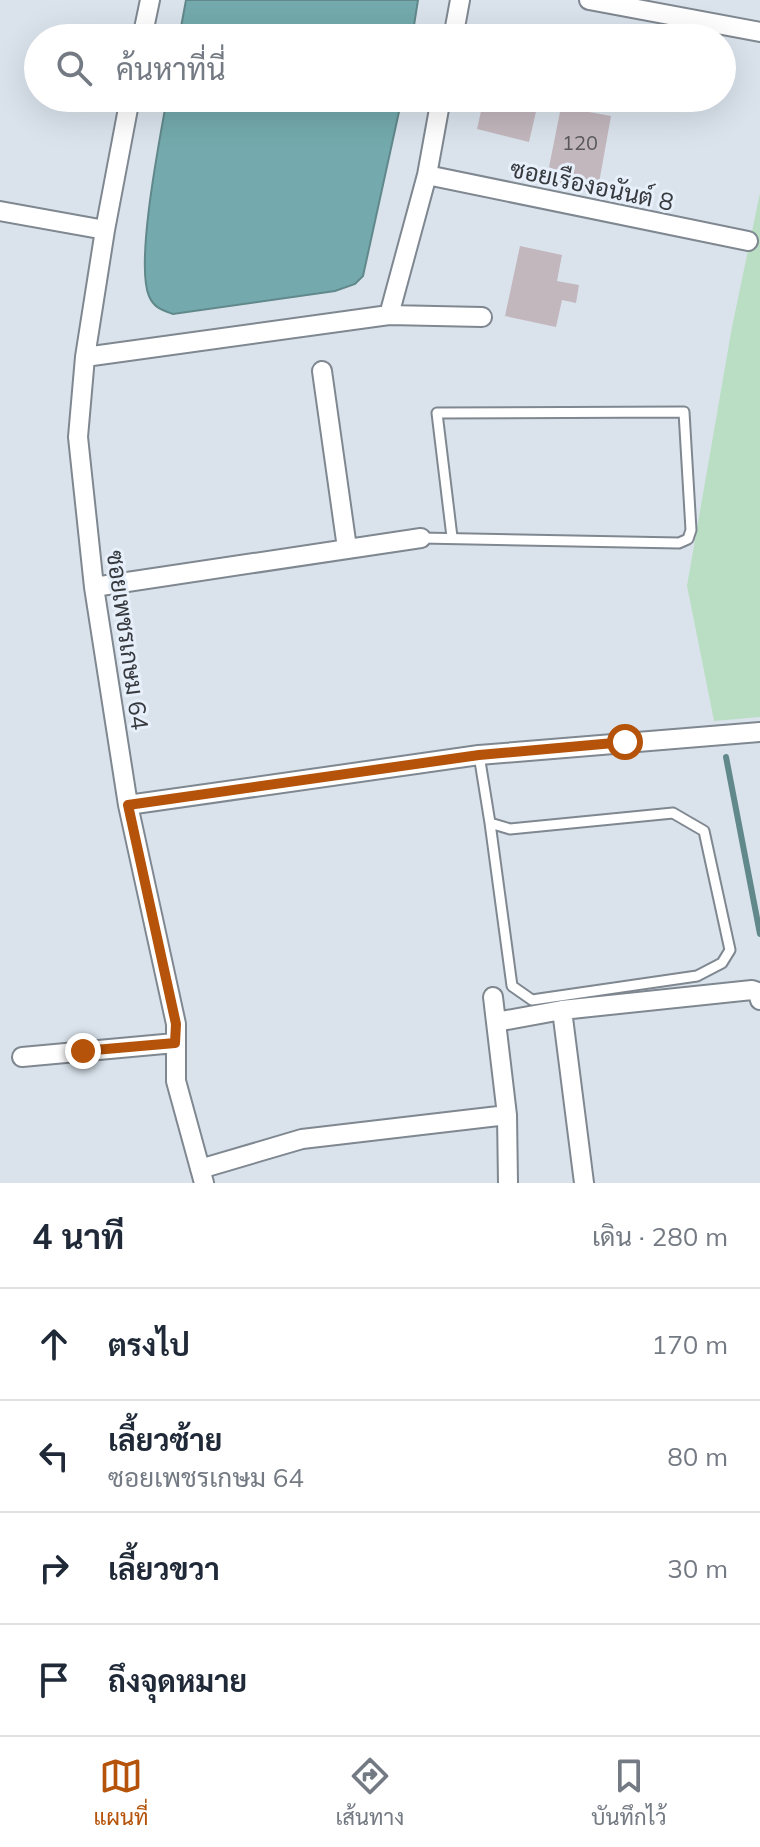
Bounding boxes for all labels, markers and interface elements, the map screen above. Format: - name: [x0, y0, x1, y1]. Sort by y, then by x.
- search box: [24, 24, 736, 112]
- icon: search: [52, 46, 96, 90]
- text: ค้นหาที่นี่: [116, 50, 226, 88]
- house number: 120: [562, 130, 598, 155]
- street label: ซอยเรืองอนันต์ 8: [507, 153, 677, 217]
- street label: ซอยเพชรเกษม 64: [101, 548, 155, 732]
- route start: [607, 724, 643, 760]
- route end: [65, 1033, 101, 1069]
- text: 4 นาที: [32, 1215, 124, 1258]
- text: เดิน · 280 m: [592, 1220, 728, 1253]
- icon: ahead: [32, 1322, 76, 1366]
- text: ตรงไป: [108, 1326, 190, 1364]
- text: 170 m: [652, 1328, 728, 1361]
- text: เลี้ยวซ้าย: [108, 1421, 222, 1459]
- icon: left: [32, 1434, 76, 1478]
- text: 80 m: [667, 1440, 728, 1473]
- text: ซอยเพชรเกษม 64: [108, 1461, 304, 1494]
- icon: right: [32, 1546, 76, 1590]
- text: เลี้ยวขวา: [108, 1550, 220, 1588]
- text: 30 m: [667, 1552, 728, 1585]
- icon: arrive: [32, 1658, 76, 1702]
- text: ถึงจุดหมาย: [108, 1662, 247, 1700]
- tab: แผนที่: [94, 1754, 148, 1831]
- tab: เส้นทาง: [335, 1754, 404, 1831]
- tab: บันทึกไว้: [591, 1754, 666, 1831]

